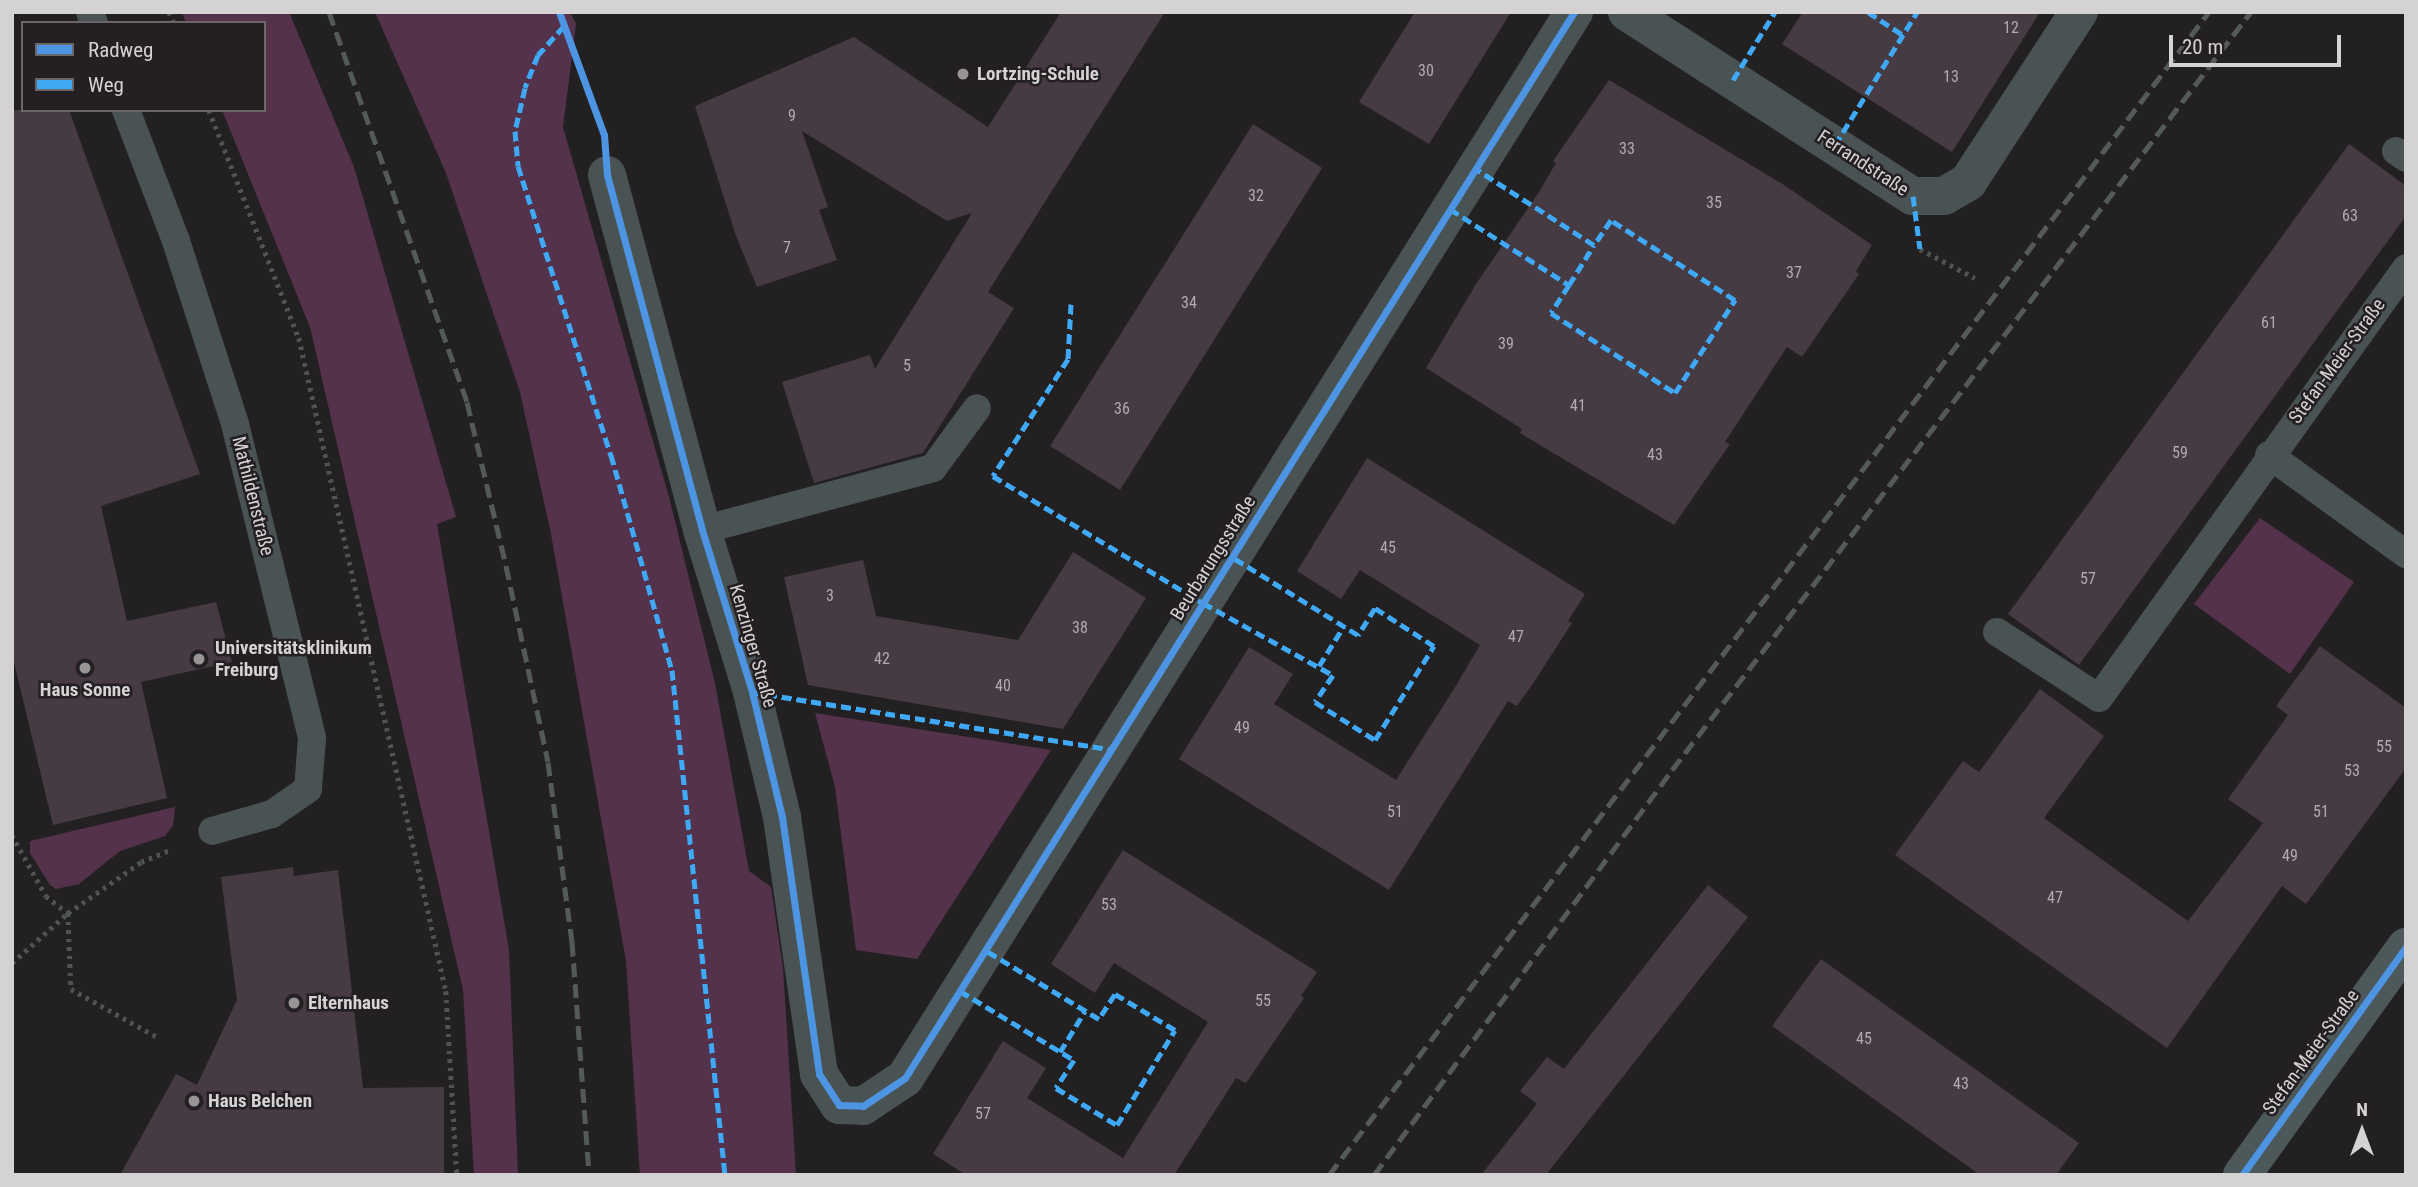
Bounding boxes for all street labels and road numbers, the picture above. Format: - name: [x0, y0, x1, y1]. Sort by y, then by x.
- street label: Ferrandstraße: [1813, 125, 1913, 201]
- street label: Stefan-Meier-Straße: [2284, 294, 2390, 428]
- street label: Mathildenstraße: [227, 434, 279, 558]
- street label: Beurbarungsstraße: [1166, 492, 1260, 624]
- street label: Kenzinger Straße: [724, 582, 782, 710]
- street label: Stefan-Meier-Straße: [2258, 985, 2364, 1119]

